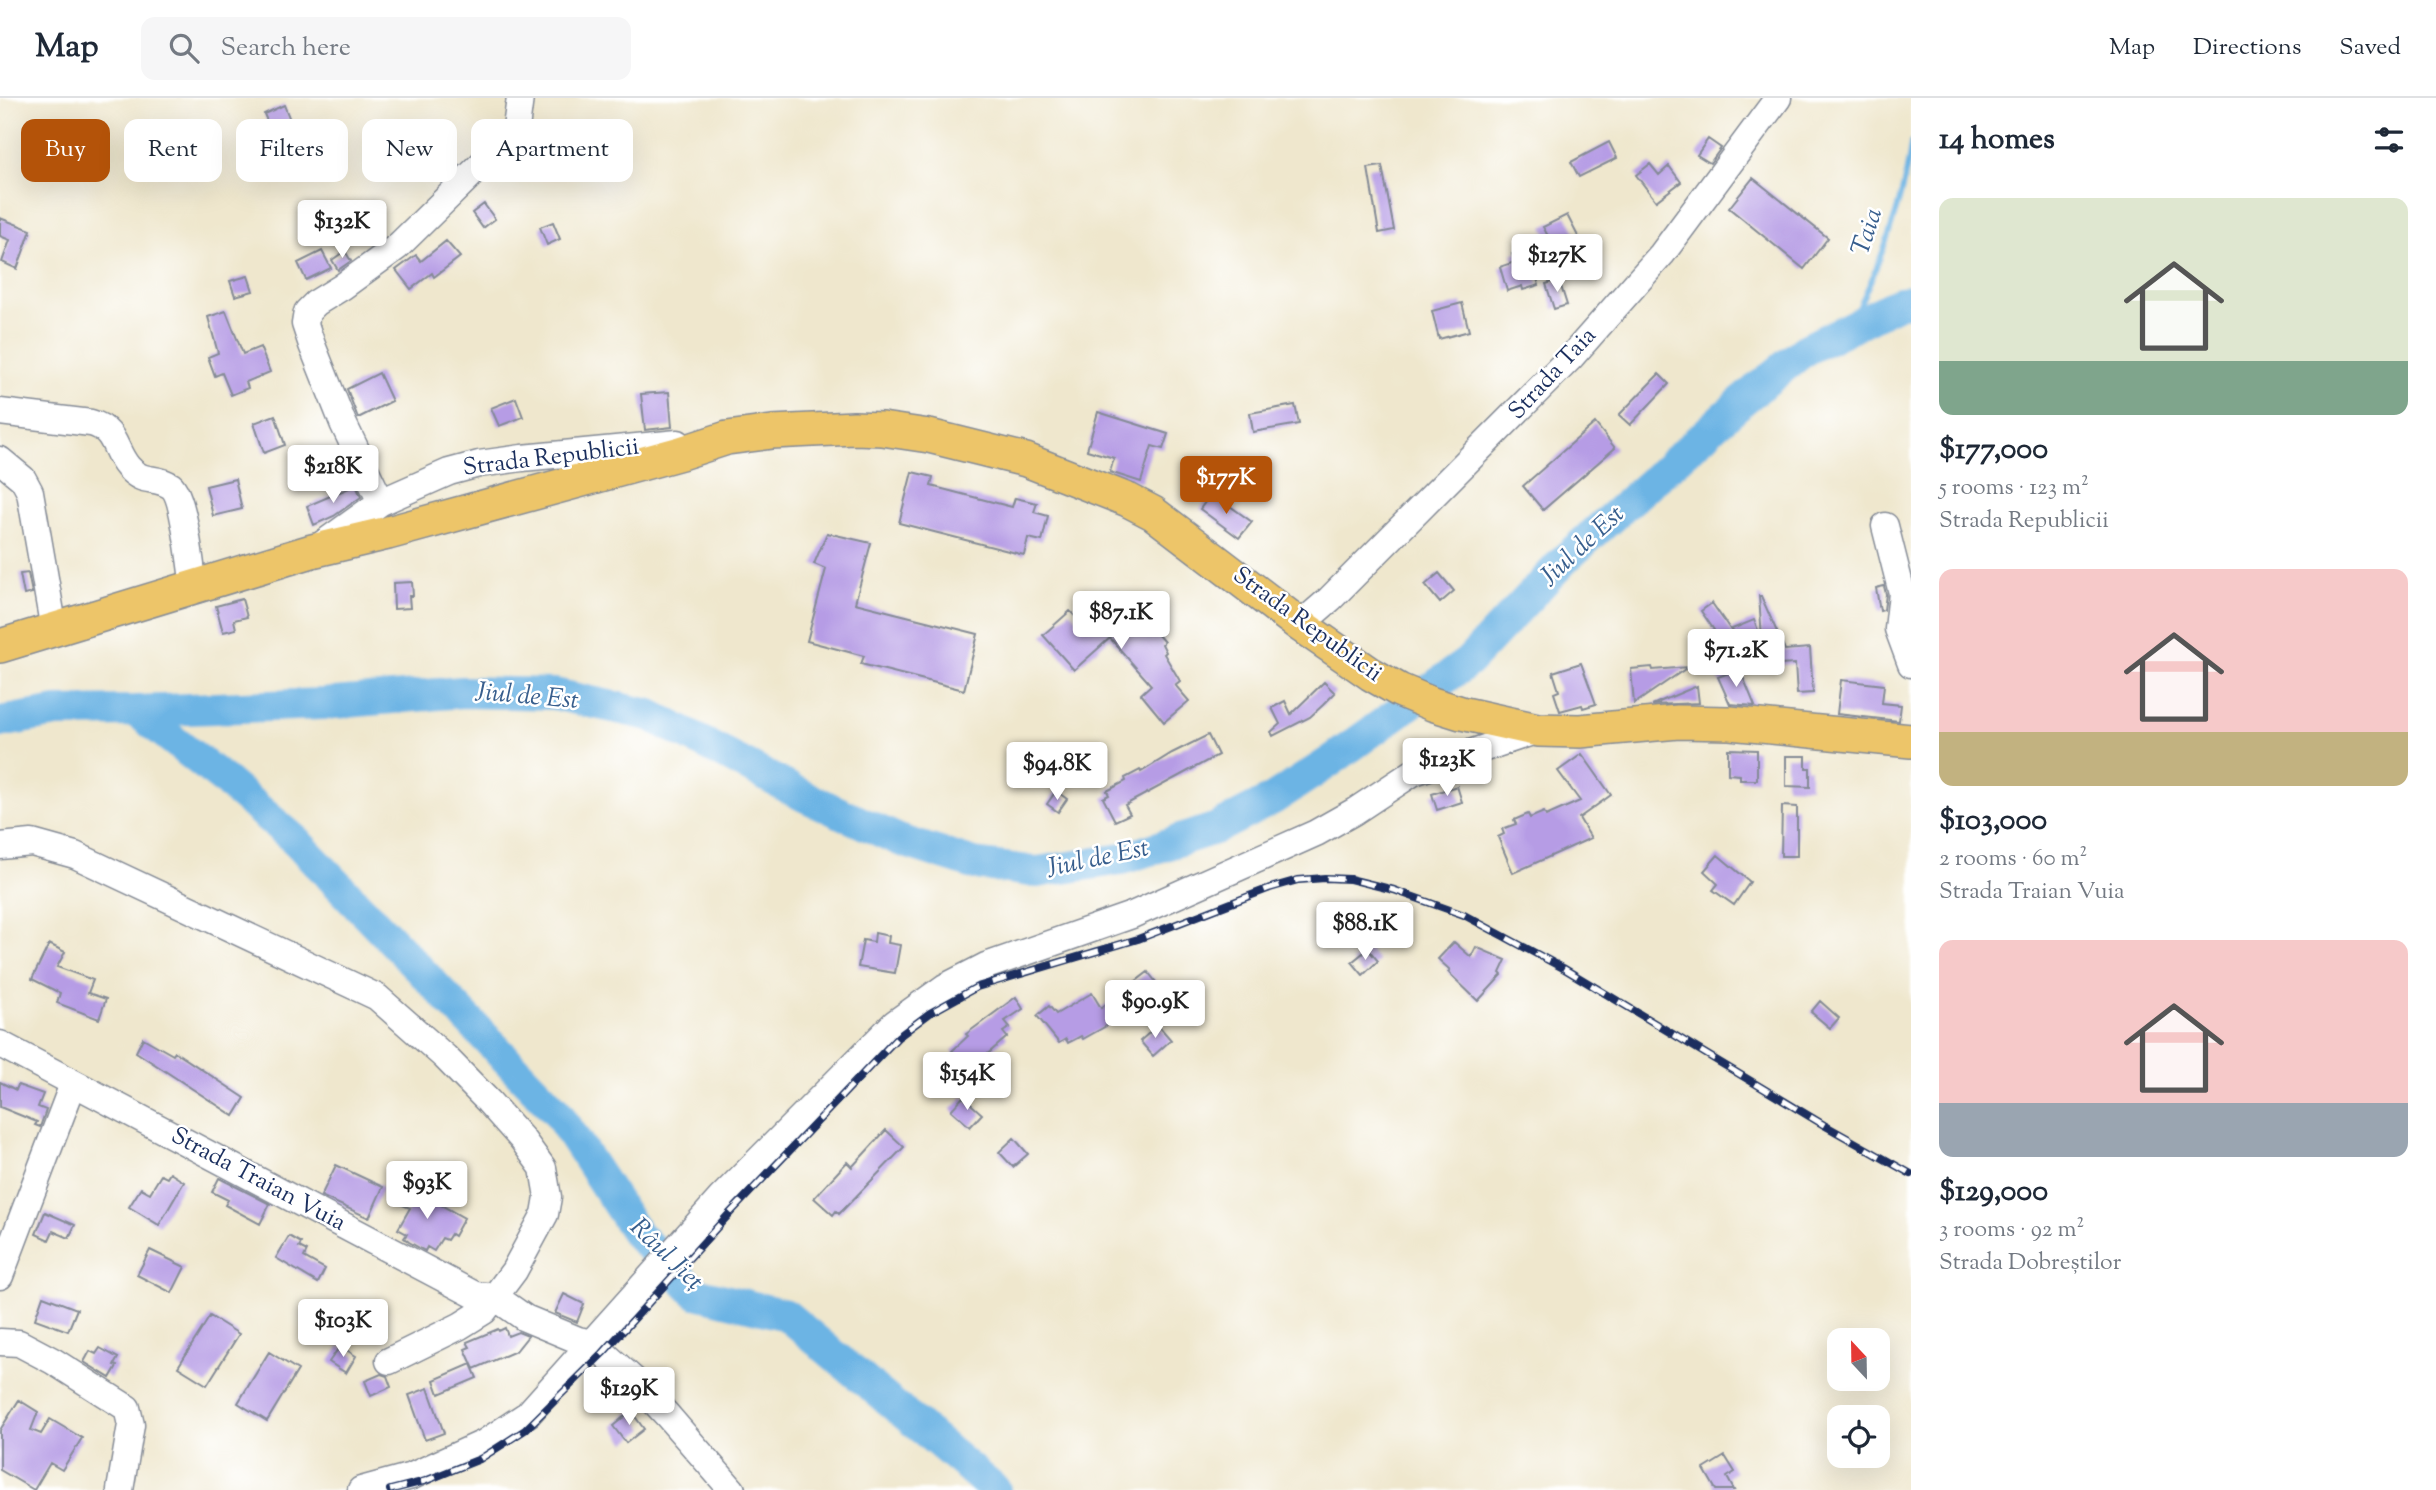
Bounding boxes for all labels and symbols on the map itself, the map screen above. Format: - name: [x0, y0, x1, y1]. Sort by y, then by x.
- pin: $132K: [293, 200, 391, 260]
- water label: Taia: [1843, 203, 1893, 261]
- pin: $127K: [1508, 234, 1606, 294]
- street label: Strada Taia: [1501, 320, 1605, 428]
- street label: Strada Republicii: [461, 430, 641, 486]
- pin: $218K: [284, 446, 382, 505]
- pin: $177K: [1177, 456, 1275, 516]
- water label: Jiul de Est: [1532, 497, 1634, 595]
- street label: Strada Republicii: [1225, 559, 1389, 691]
- pin: $87.1K: [1064, 592, 1178, 651]
- pin: $71.2K: [1679, 630, 1793, 689]
- water label: Jiul de Est: [473, 674, 580, 720]
- pin: $123K: [1398, 738, 1496, 798]
- pin: $94.8K: [1000, 742, 1114, 802]
- water label: Jiul de Est: [1043, 830, 1153, 888]
- pin: $88.1K: [1308, 902, 1422, 962]
- pin: $90.9K: [1098, 981, 1212, 1040]
- pin: $154K: [918, 1052, 1016, 1112]
- street label: Strada Traian Vuia: [165, 1120, 351, 1240]
- pin: $93K: [386, 1162, 468, 1221]
- water label: Râul Jieț: [621, 1210, 712, 1300]
- pin: $103K: [294, 1300, 392, 1359]
- north arrow: [1827, 1328, 1890, 1391]
- pin: $129K: [580, 1368, 678, 1427]

